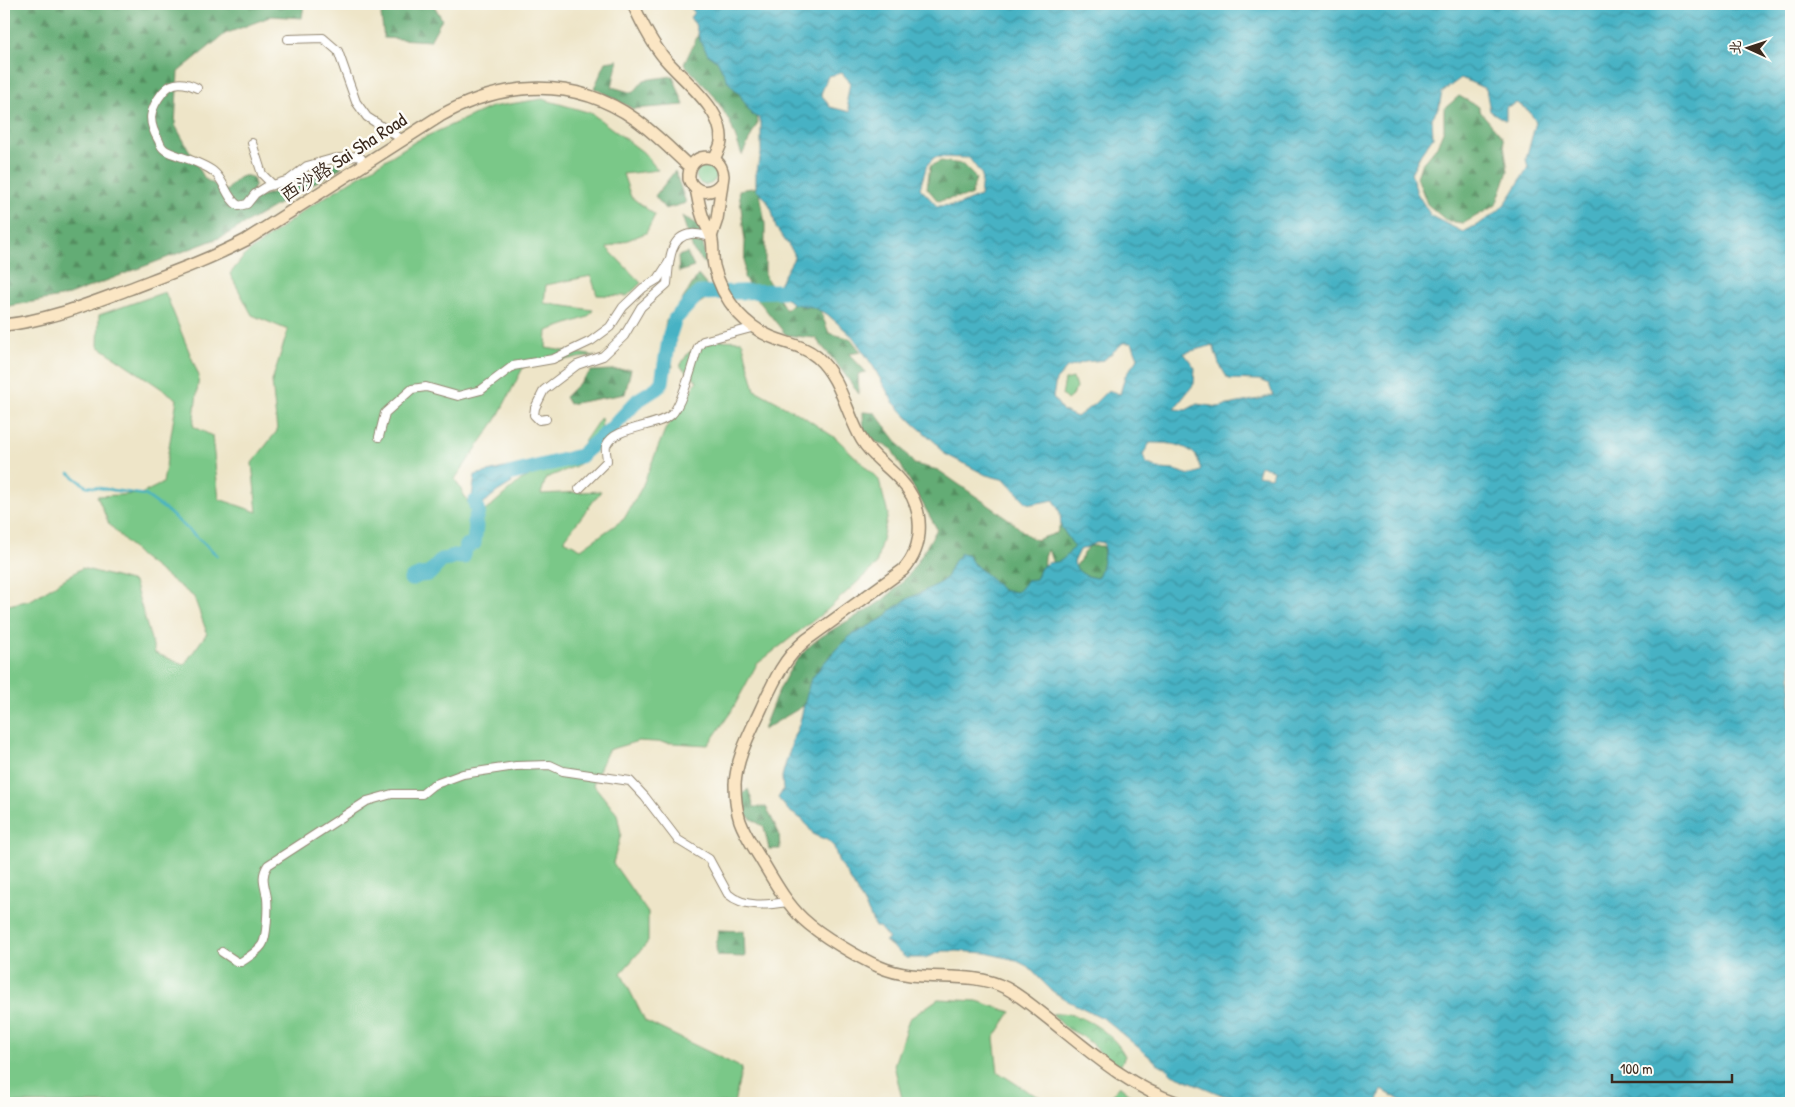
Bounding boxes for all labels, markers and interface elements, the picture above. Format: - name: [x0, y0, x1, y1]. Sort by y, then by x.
- north arrow: [1722, 22, 1772, 72]
- text: 北: [1725, 40, 1744, 55]
- street label: 西沙路 Sai Sha Road: [275, 106, 412, 208]
- scale bar: [1612, 1052, 1732, 1084]
- text: 100 m: [1620, 1058, 1653, 1079]

